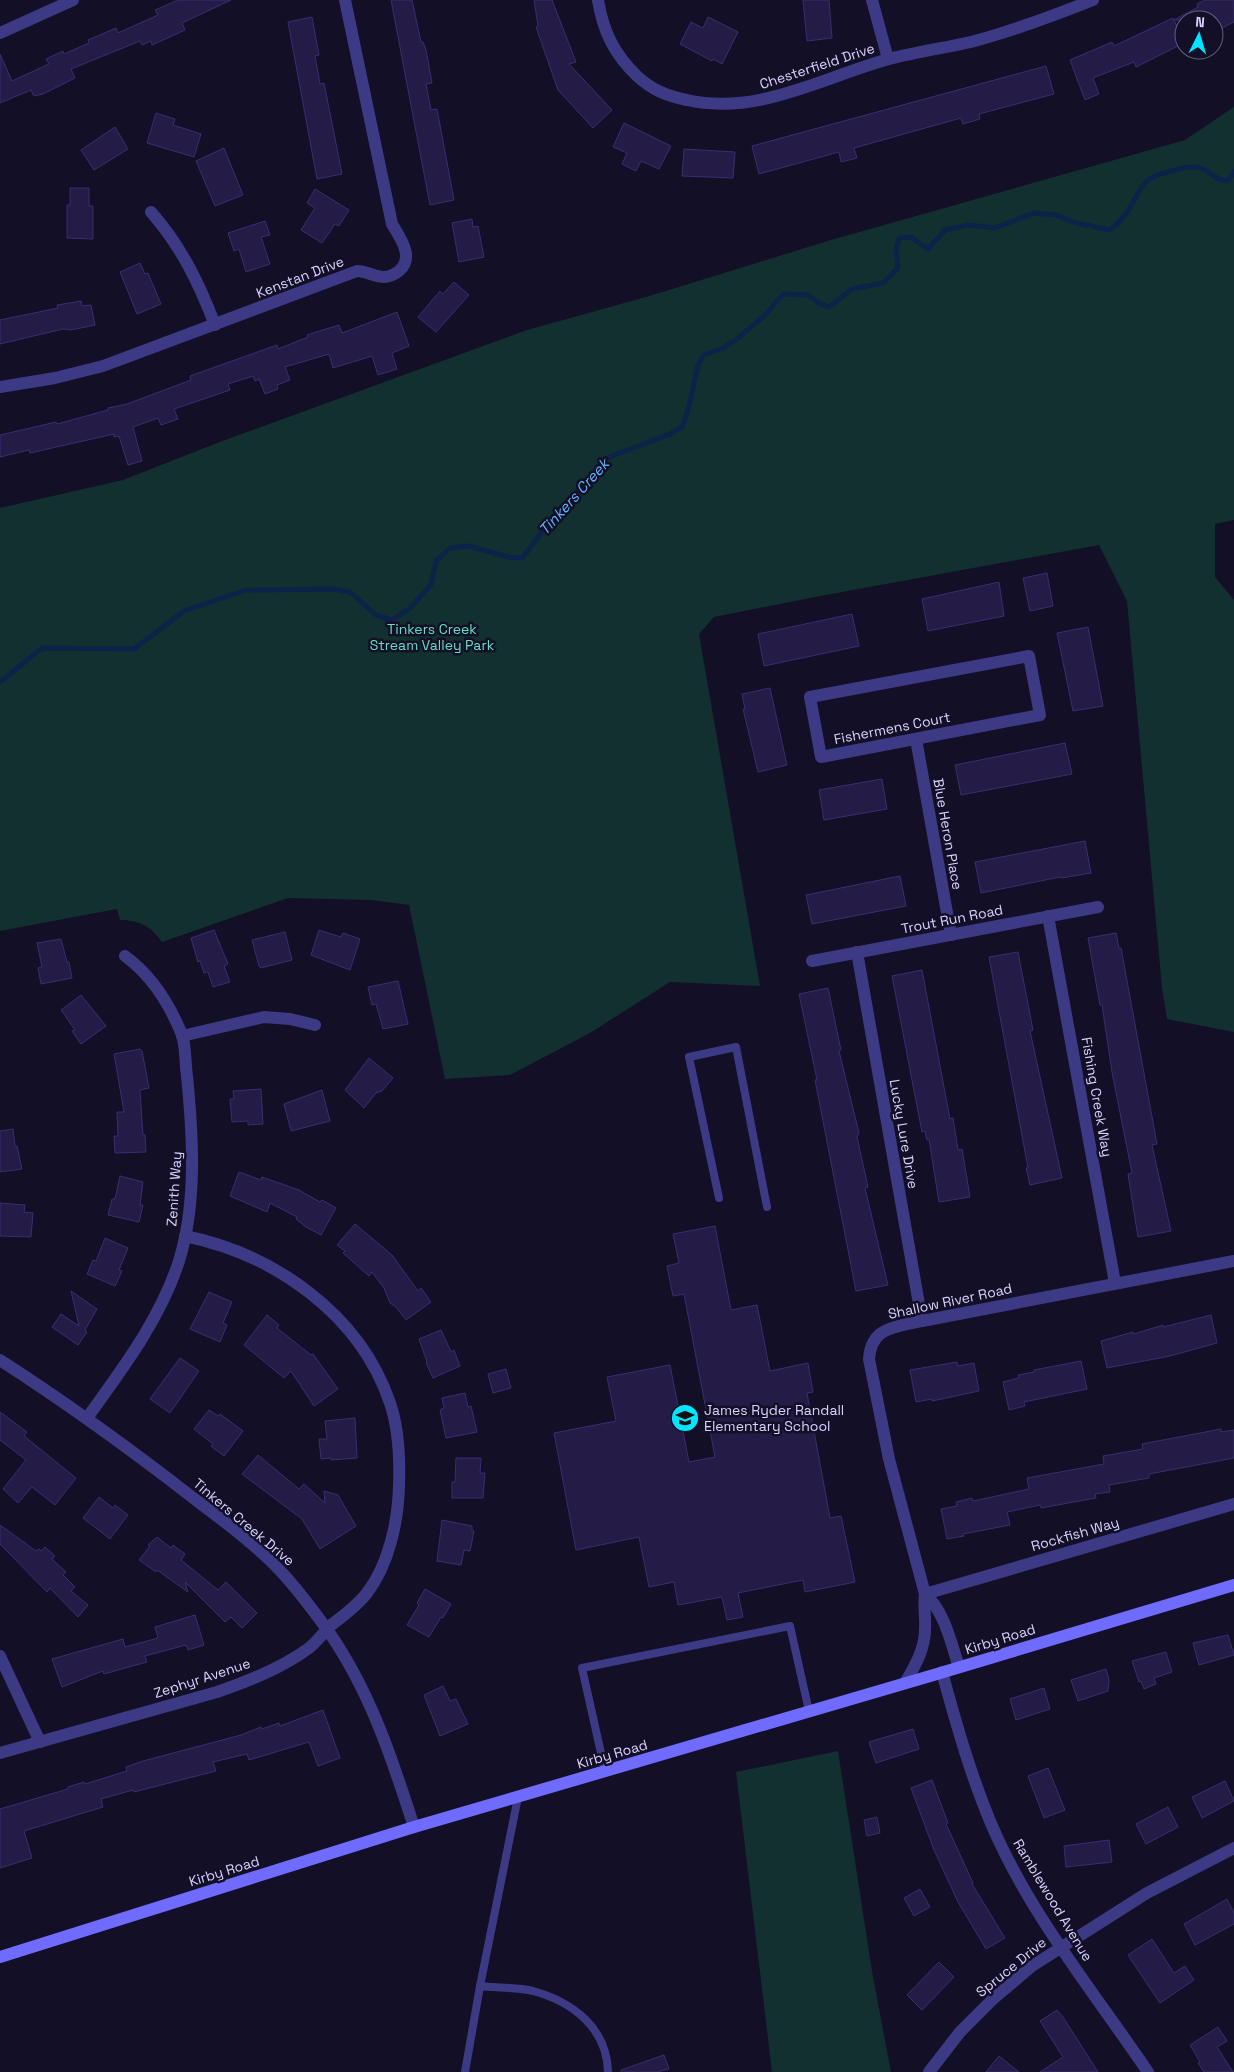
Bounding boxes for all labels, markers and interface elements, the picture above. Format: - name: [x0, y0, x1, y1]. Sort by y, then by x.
- north arrow: [1174, 10, 1224, 60]
- text: N: [1195, 13, 1206, 31]
- street label: Chesterfield Drive: [757, 39, 877, 93]
- street label: Kenstan Drive: [254, 252, 346, 302]
- water label: Tinkers Creek: [534, 453, 614, 539]
- park label: Tinkers Creek Stream Valley Park: [370, 620, 495, 654]
- street label: Fishermens Court: [832, 708, 952, 748]
- street label: Blue Heron Place: [929, 777, 967, 891]
- street label: Trout Run Road: [900, 900, 1004, 938]
- street label: Fishing Creek Way: [1078, 1036, 1116, 1158]
- street label: Lucky Lure Drive: [886, 1078, 922, 1190]
- street label: Zenith Way: [162, 1151, 186, 1227]
- street label: Shallow River Road: [886, 1279, 1014, 1323]
- place label: James Ryder Randall Elementary School: [704, 1401, 844, 1435]
- school or university icon: James Ryder Randall Elementary School: [670, 1403, 700, 1433]
- street label: Tinkers Creek Drive: [190, 1474, 298, 1570]
- street label: Rockfish Way: [1029, 1513, 1121, 1555]
- street label: Kirby Road: [963, 1620, 1037, 1658]
- street label: Zephyr Avenue: [152, 1654, 252, 1702]
- street label: Kirby Road: [575, 1735, 649, 1773]
- street label: Ramblewood Avenue: [1009, 1835, 1097, 1965]
- street label: Kirby Road: [187, 1852, 261, 1890]
- street label: Spruce Drive: [972, 1933, 1050, 2001]

